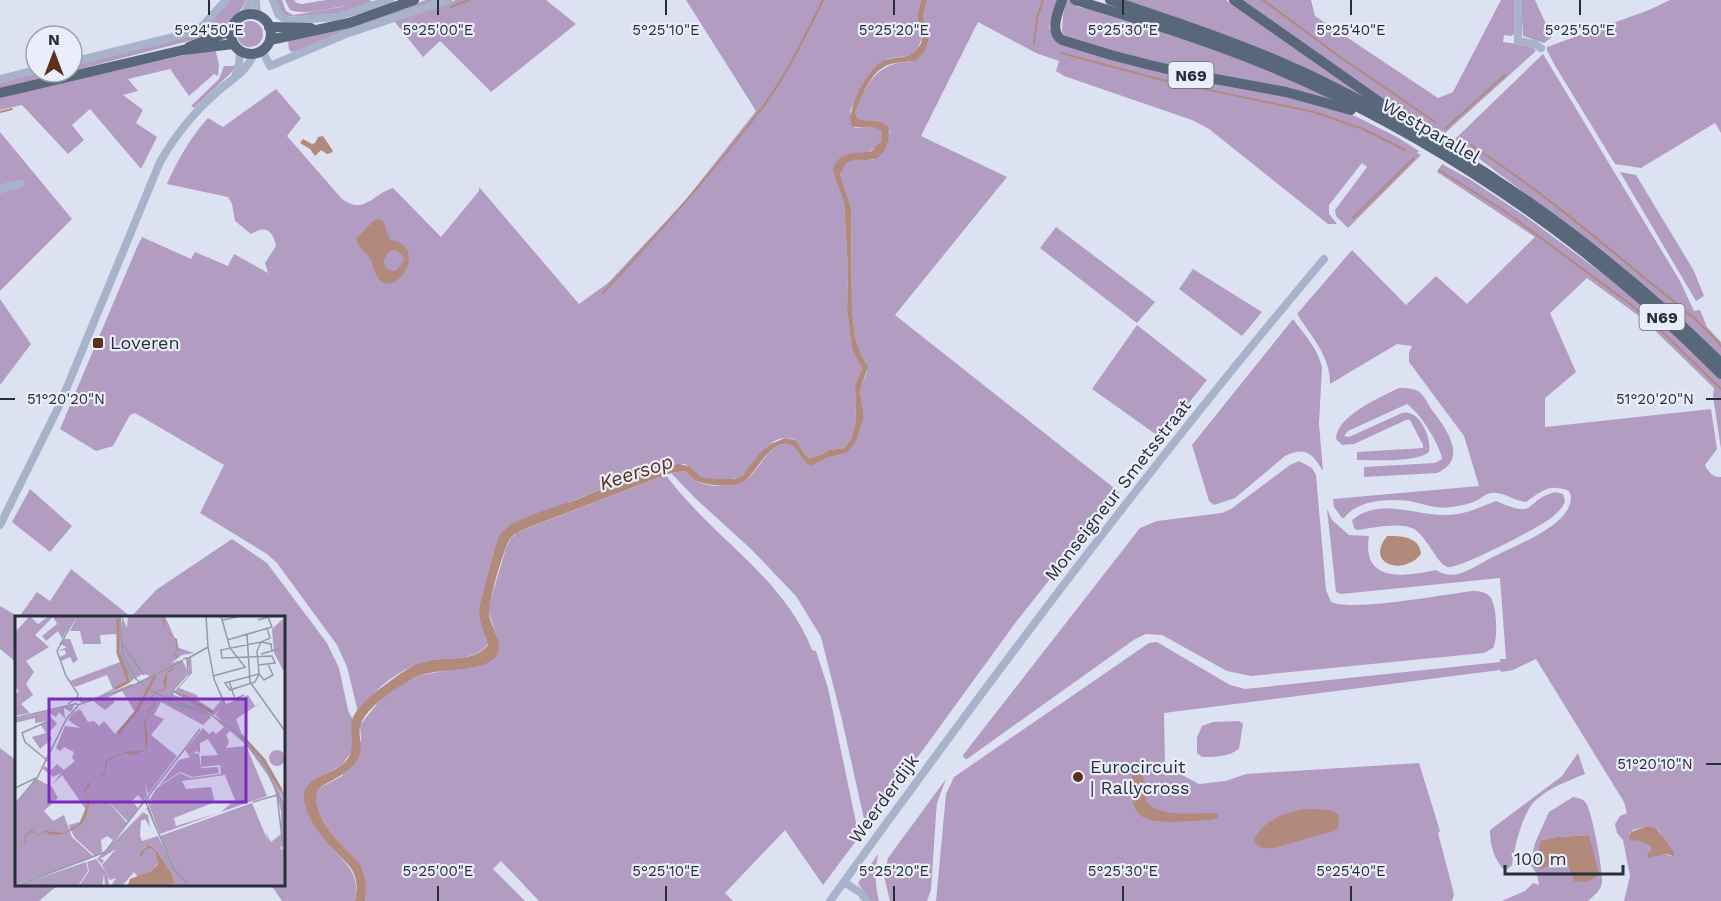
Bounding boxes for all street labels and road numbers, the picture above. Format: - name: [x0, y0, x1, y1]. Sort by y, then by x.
- road number: N69: [1168, 62, 1214, 88]
- street label: Westparallel: [1378, 94, 1484, 167]
- road number: N69: [1640, 304, 1684, 330]
- street label: Monseigneur Smetsstraat: [1040, 394, 1195, 585]
- street label: Weerderdijk: [844, 750, 923, 847]

